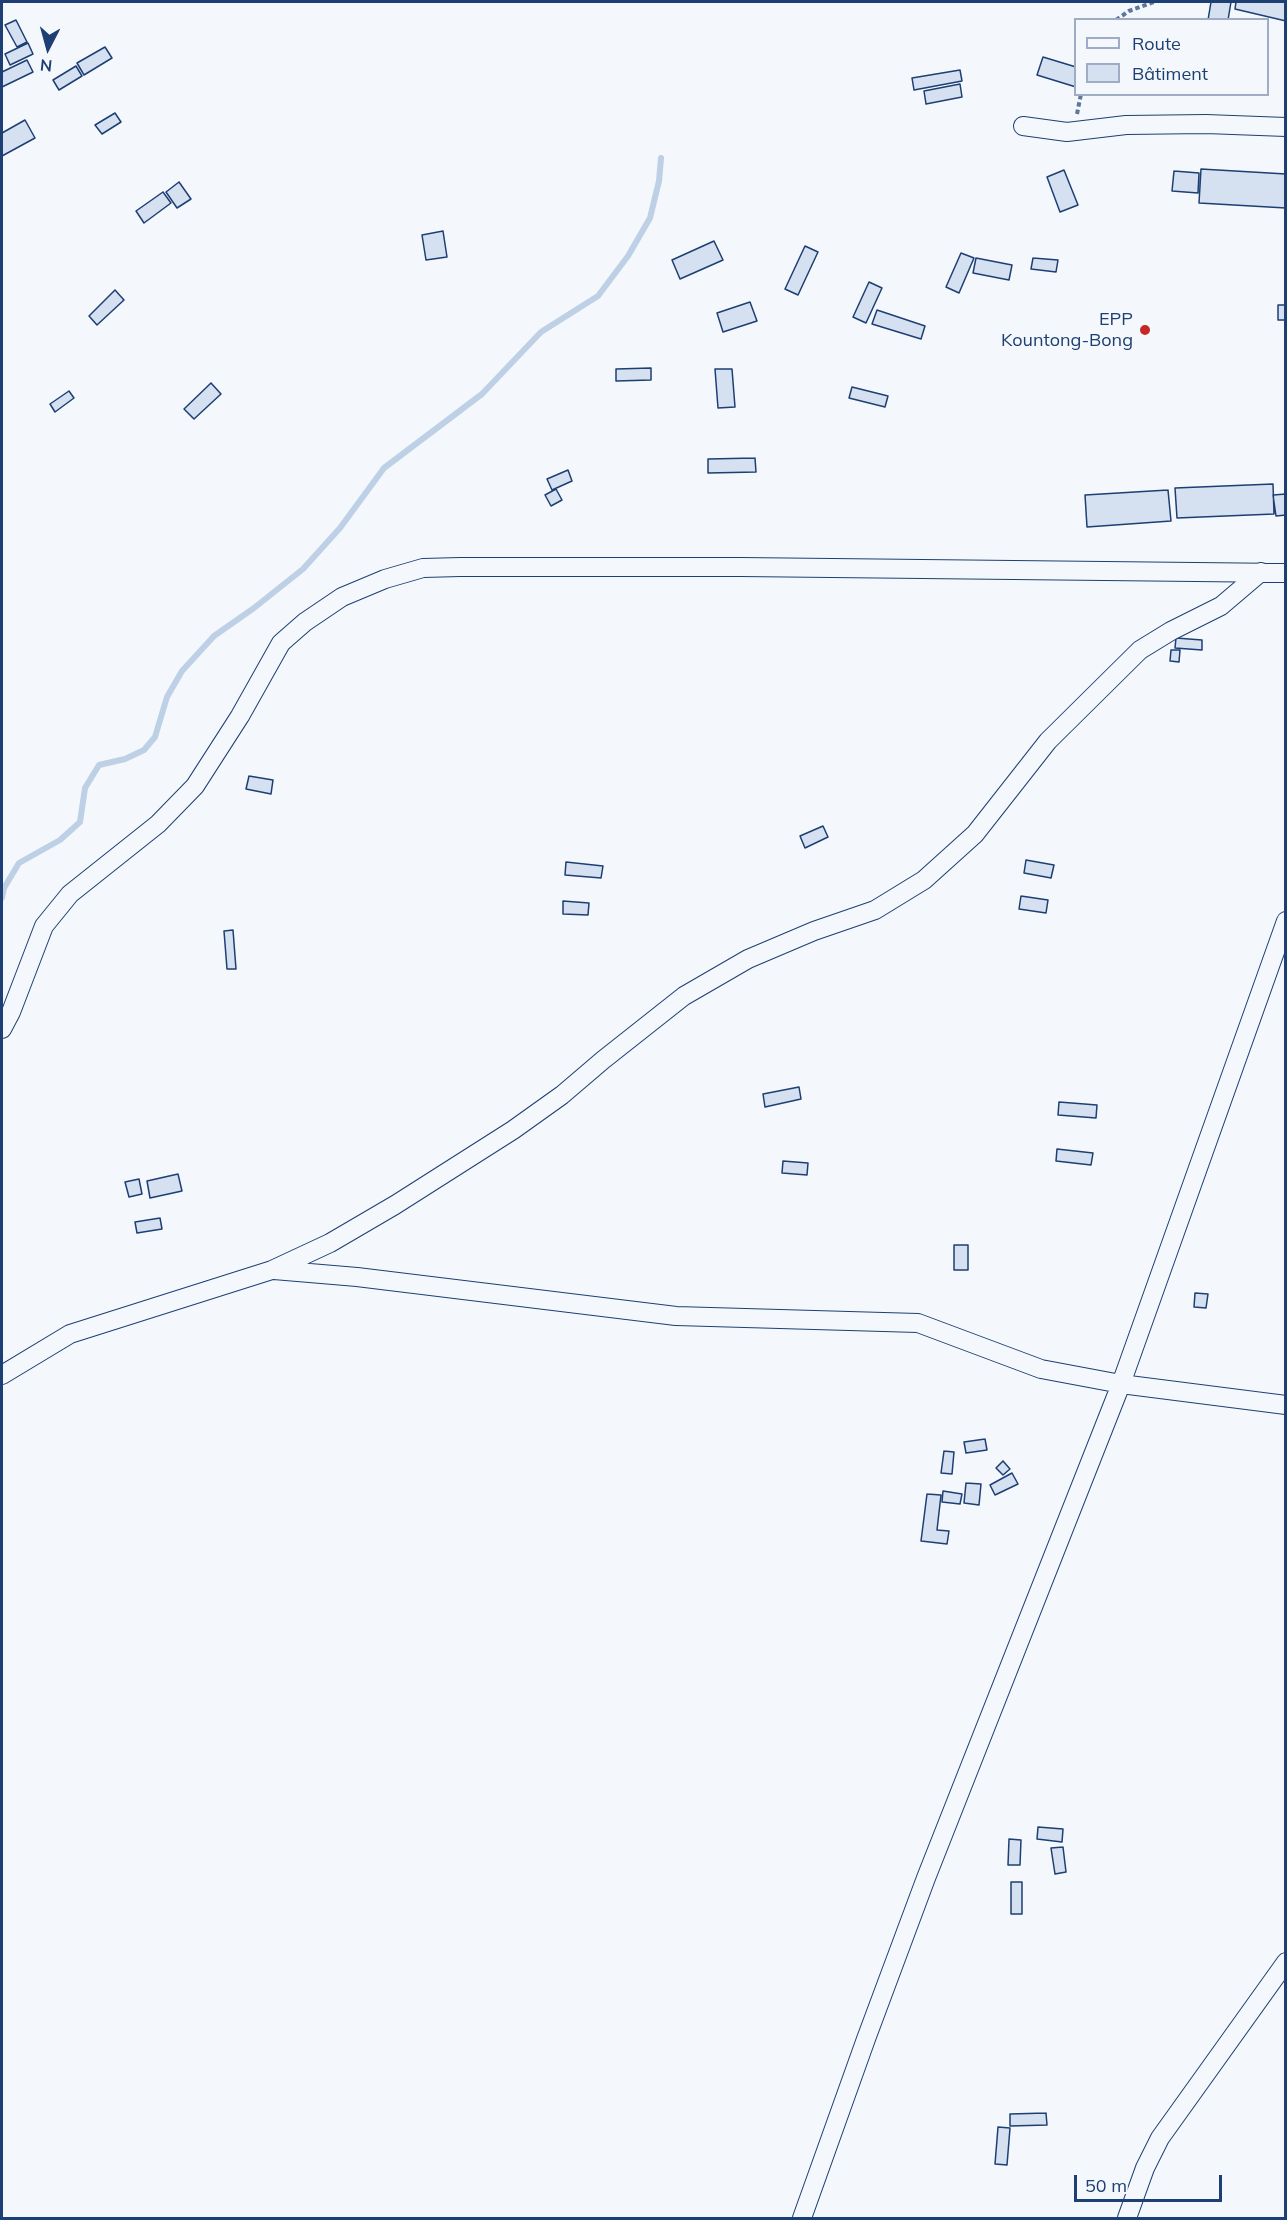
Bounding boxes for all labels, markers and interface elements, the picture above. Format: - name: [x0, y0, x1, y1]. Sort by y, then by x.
- north arrow: [18, 18, 78, 78]
- legend: [1074, 18, 1269, 96]
- text: Route: [1132, 32, 1181, 55]
- text: N: [39, 55, 53, 76]
- text: Bâtiment: [1132, 62, 1208, 85]
- place label: EPP Kountong-Bong: [1001, 309, 1133, 352]
- marker: EPP Kountong-Bong: [1138, 323, 1152, 337]
- scale bar: [1077, 2163, 1226, 2201]
- text: 50 m: [1085, 2174, 1127, 2197]

